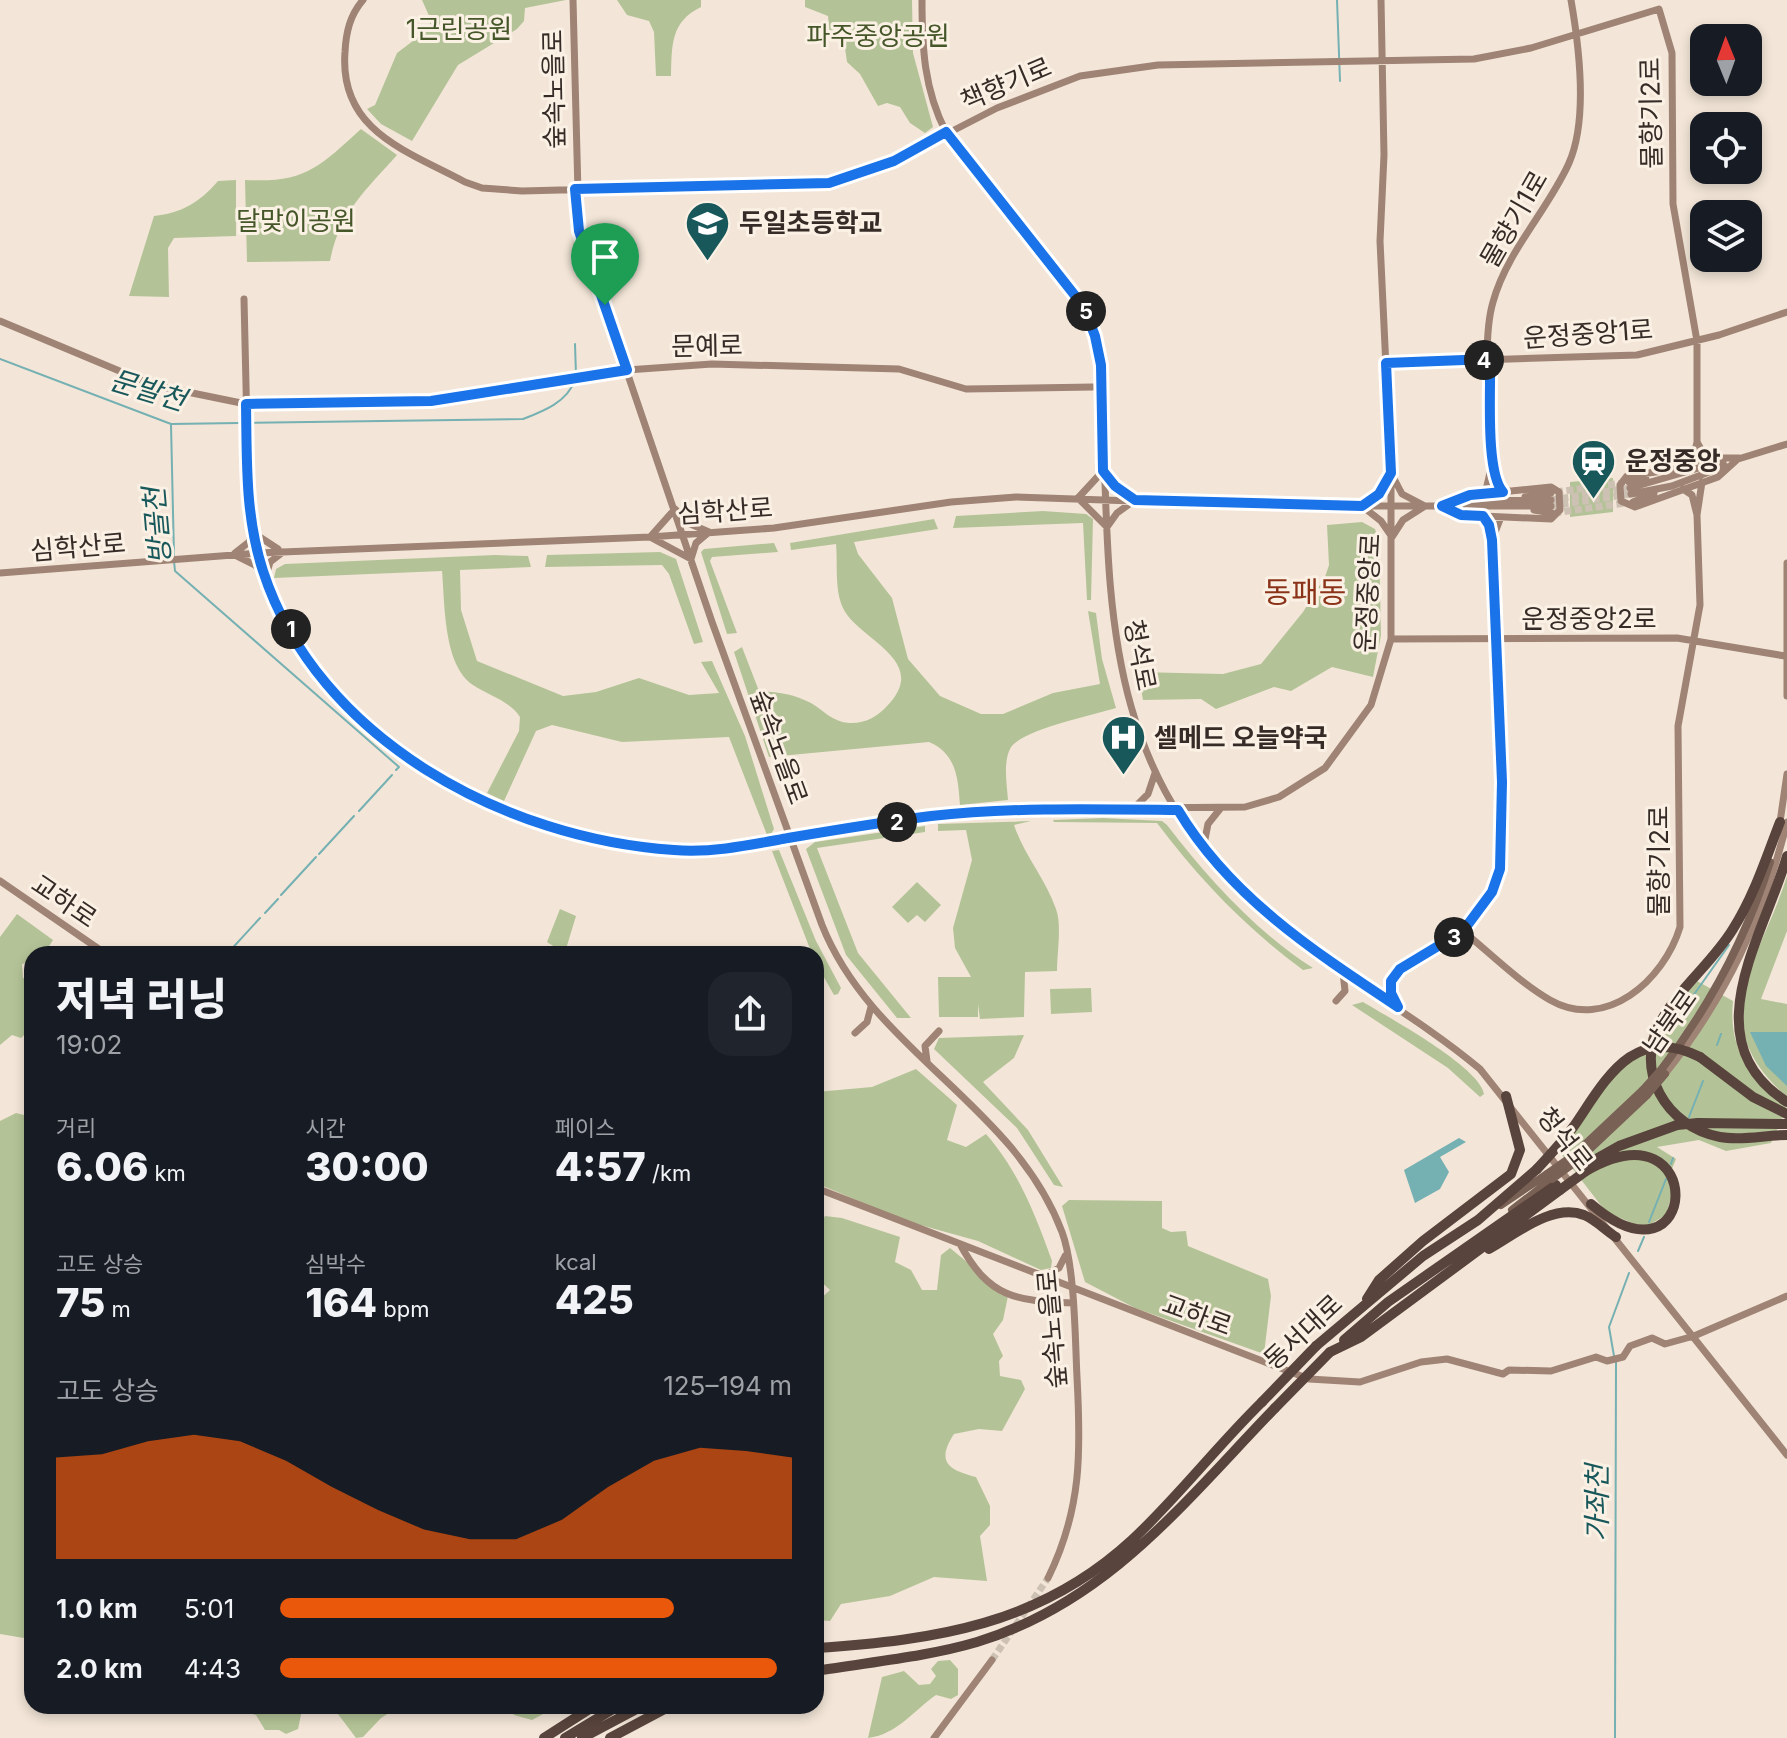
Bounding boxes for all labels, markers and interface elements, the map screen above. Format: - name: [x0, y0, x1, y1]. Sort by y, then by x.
- park label: 1근린공원: [406, 13, 512, 44]
- park label: 파주중앙공원: [806, 20, 950, 51]
- north arrow: [1690, 24, 1762, 96]
- map controls: [1690, 24, 1762, 272]
- street label: 숲속노을로: [537, 29, 570, 149]
- street label: 책향기로: [956, 51, 1056, 117]
- street label: 물향기2로: [1634, 57, 1667, 169]
- button: locate: [1690, 112, 1762, 184]
- street label: 물향기1로: [1474, 165, 1554, 273]
- school or university icon: 두일초등학교: [684, 199, 732, 262]
- button: layers: [1690, 200, 1762, 272]
- park label: 달맞이공원: [236, 205, 356, 236]
- place label: 두일초등학교: [739, 207, 883, 238]
- pin: [571, 223, 639, 305]
- icon: arrive: [583, 235, 627, 279]
- pin: 5: [1066, 291, 1106, 331]
- text: 5: [1079, 298, 1093, 324]
- street label: 운정중앙1로: [1522, 313, 1654, 354]
- street label: 문예로: [671, 329, 743, 362]
- pin: 4: [1464, 340, 1504, 380]
- text: 4: [1477, 347, 1491, 373]
- water label: 문발천: [106, 362, 193, 419]
- station icon: 운정중앙: [1570, 437, 1618, 500]
- place label: 운정중앙: [1625, 445, 1721, 476]
- water label: 방골천: [136, 483, 177, 566]
- street label: 심학산로: [676, 492, 774, 529]
- street label: 심학산로: [29, 527, 127, 566]
- street label: 운정중앙로: [1349, 532, 1386, 654]
- district label: 동패동: [1264, 574, 1346, 610]
- street label: 운정중앙2로: [1521, 603, 1657, 634]
- pin: 1: [271, 609, 311, 649]
- text: 1: [286, 616, 296, 642]
- street label: 청석로: [1118, 617, 1163, 693]
- street label: 숲속노을로: [744, 685, 814, 808]
- hospital icon: 셀메드 오늘약국: [1099, 714, 1147, 777]
- place label: 셀메드 오늘약국: [1154, 722, 1328, 753]
- pin: 2: [877, 802, 917, 842]
- street label: 물향기2로: [1643, 805, 1674, 917]
- text: 2: [890, 809, 904, 835]
- street label: 교하로: [26, 868, 103, 934]
- pin: 3: [1434, 917, 1474, 957]
- text: 3: [1447, 924, 1461, 950]
- text: 저녁 러닝: [56, 972, 228, 1026]
- button: share: [708, 972, 792, 1056]
- street label: 남북로: [1636, 983, 1703, 1060]
- text: 19:02: [56, 1029, 122, 1060]
- street label: 청석로: [1531, 1101, 1600, 1177]
- text: 거리: [56, 1115, 96, 1141]
- text: 시간: [305, 1115, 346, 1141]
- text: 페이스: [555, 1115, 615, 1141]
- text: 6.06: [56, 1142, 148, 1191]
- text: 30:00: [305, 1142, 429, 1191]
- text: 4:57: [555, 1142, 646, 1191]
- text: km: [148, 1160, 186, 1186]
- text: /km: [646, 1160, 691, 1186]
- text: kcal: [555, 1249, 597, 1275]
- text: 고도 상승: [56, 1251, 143, 1277]
- text: 심박수: [305, 1251, 366, 1277]
- street label: 숲속노을로: [1031, 1268, 1072, 1390]
- text: 425: [555, 1275, 634, 1324]
- text: 75: [56, 1278, 105, 1327]
- text: 164: [305, 1278, 377, 1327]
- street label: 교하로: [1158, 1288, 1236, 1341]
- street label: 동서대로: [1257, 1288, 1348, 1376]
- text: m: [105, 1296, 131, 1322]
- text: bpm: [377, 1296, 429, 1322]
- text: 125–194 m: [663, 1370, 792, 1401]
- text: 고도 상승: [56, 1375, 159, 1406]
- water label: 가좌천: [1580, 1461, 1614, 1542]
- text: 1.0 km: [56, 1593, 138, 1624]
- text: 5:01: [184, 1593, 234, 1624]
- text: 2.0 km: [56, 1653, 143, 1684]
- text: 4:43: [184, 1653, 241, 1684]

